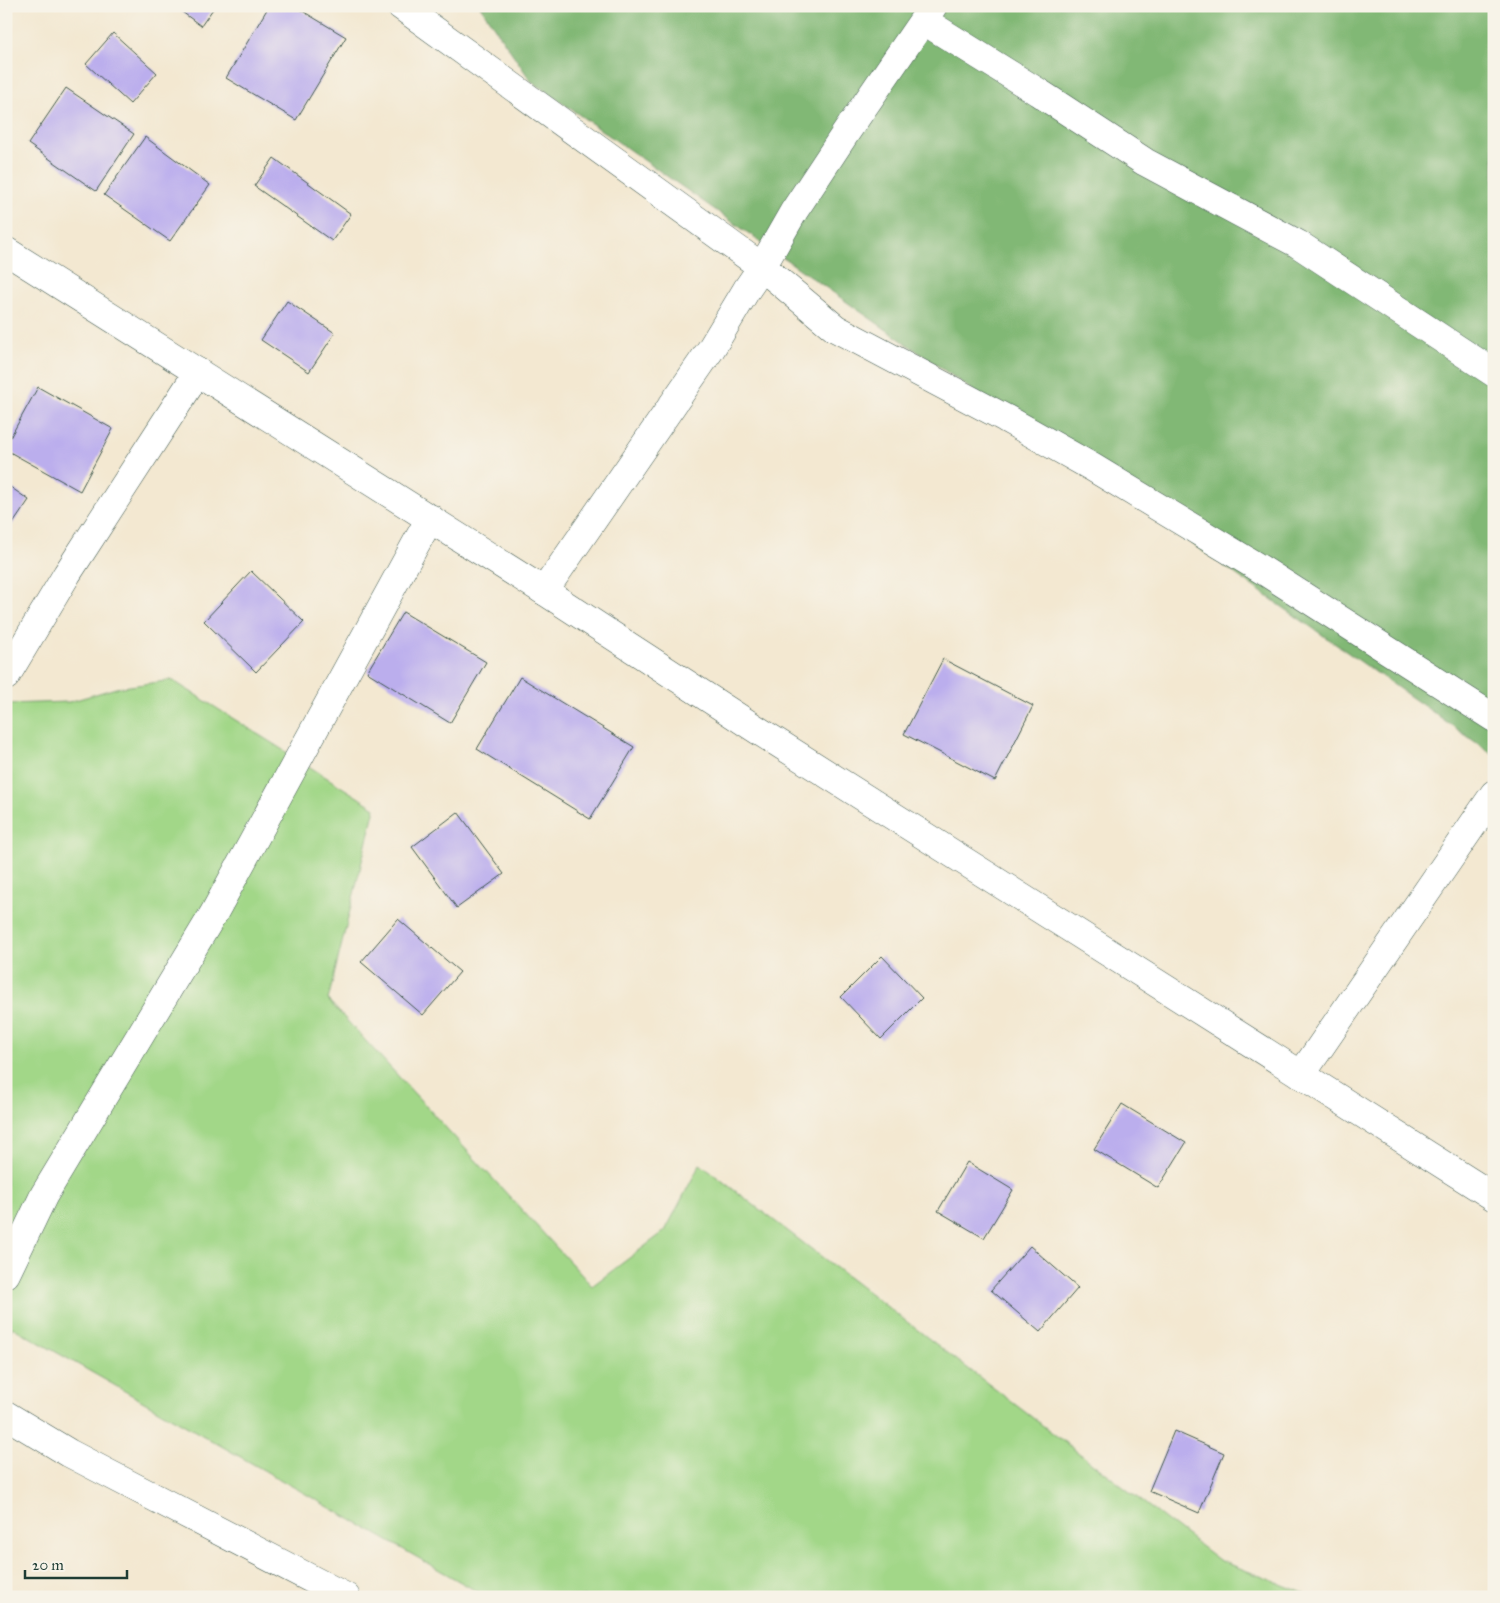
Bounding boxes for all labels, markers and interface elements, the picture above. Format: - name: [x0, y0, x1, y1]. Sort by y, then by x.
- scale bar: [25, 1548, 128, 1580]
- text: 20 m: [32, 1556, 64, 1574]

